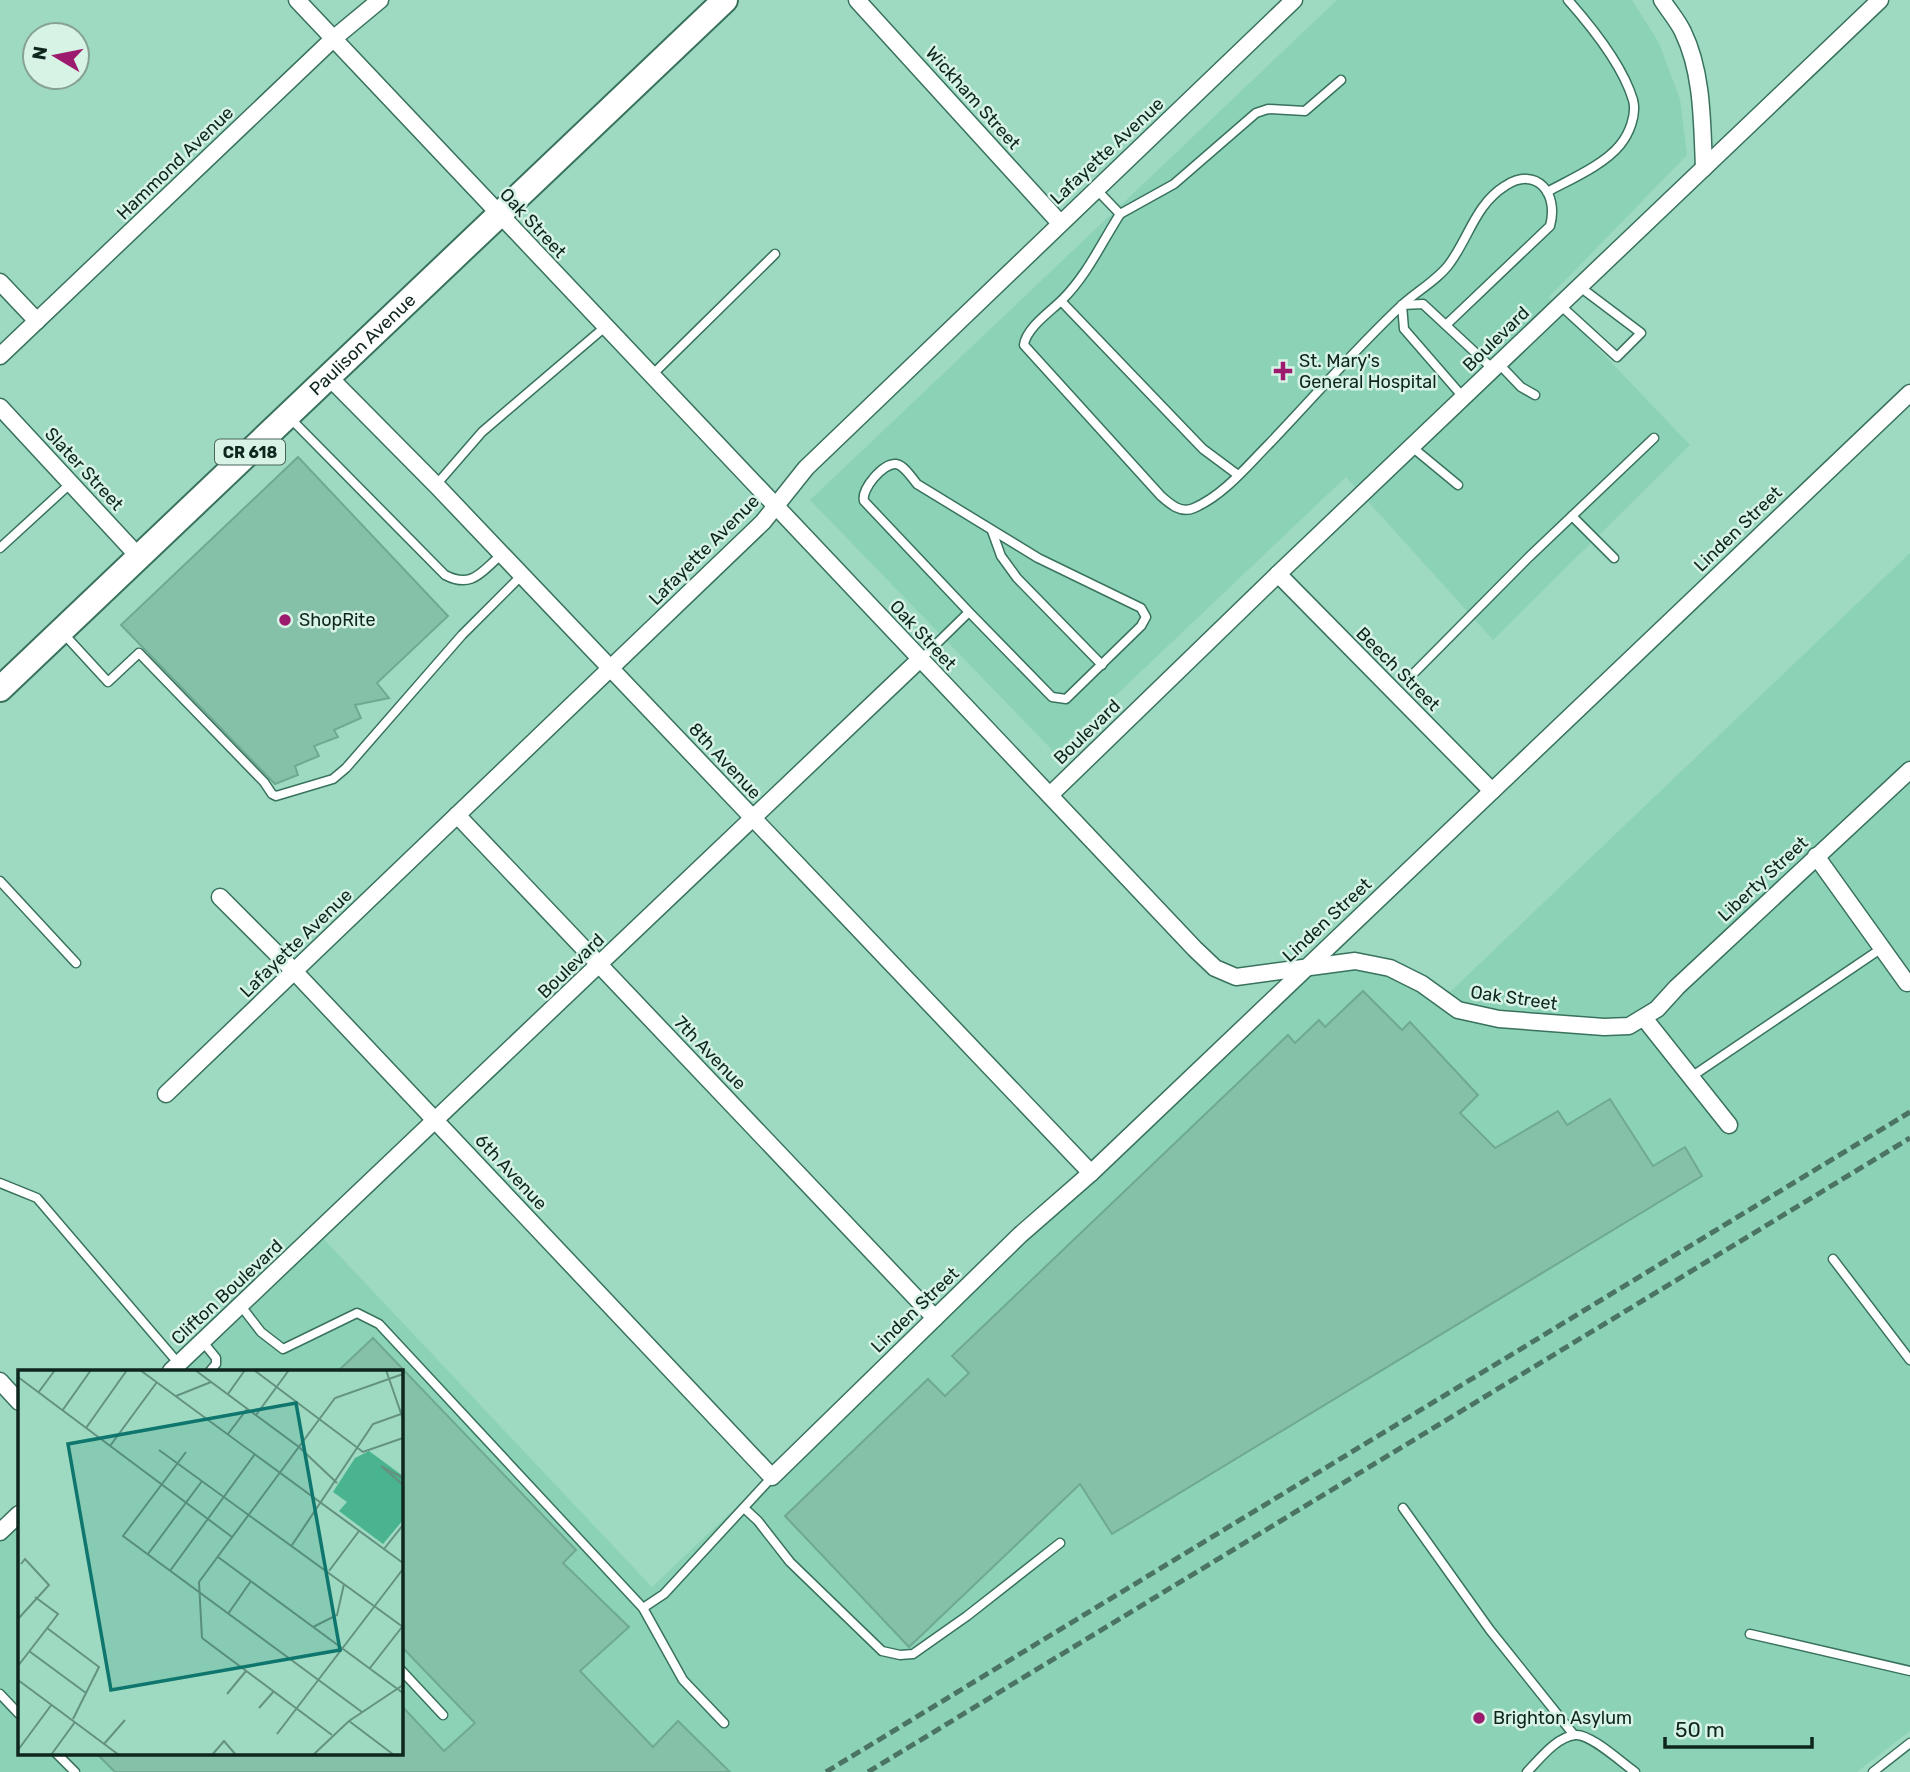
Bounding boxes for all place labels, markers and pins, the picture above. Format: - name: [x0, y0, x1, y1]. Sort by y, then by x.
- place label: St. Mary's General Hospital: [1299, 350, 1437, 393]
- marker: St. Mary's General Hospital: [1273, 361, 1293, 381]
- place label: ShopRite: [299, 609, 375, 631]
- marker: ShopRite: [277, 612, 293, 628]
- place label: Brighton Asylum: [1493, 1707, 1632, 1729]
- marker: Brighton Asylum: [1471, 1710, 1487, 1726]

